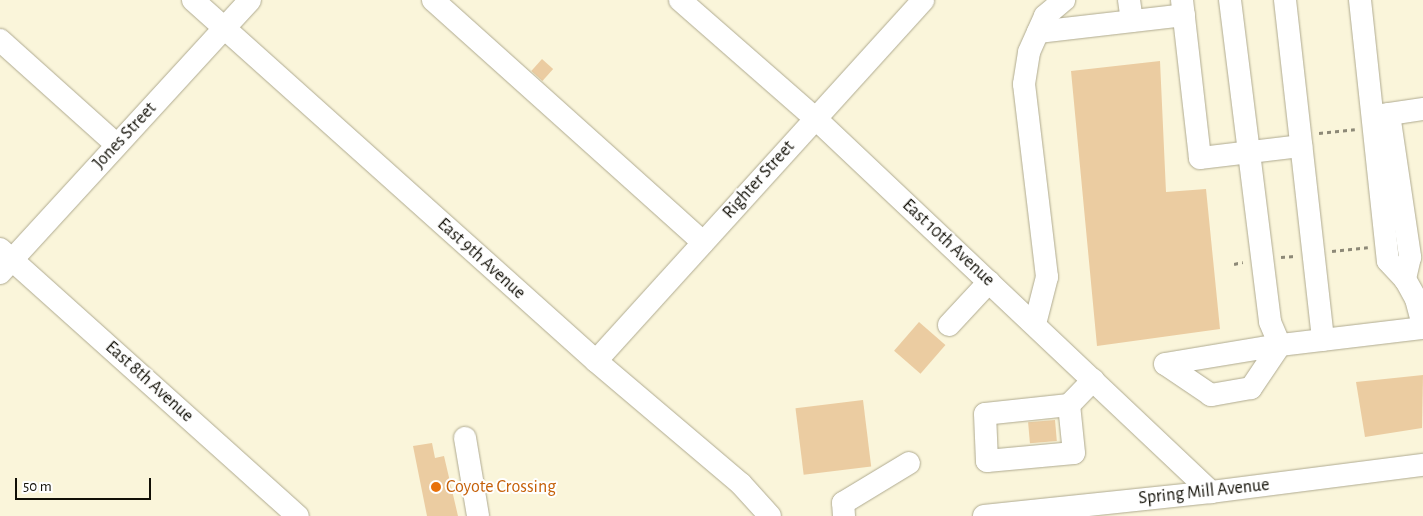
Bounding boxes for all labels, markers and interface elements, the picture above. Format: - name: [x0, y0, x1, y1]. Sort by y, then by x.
- street label: Jones Street: [89, 98, 161, 174]
- street label: Righter Street: [718, 137, 800, 223]
- street label: East 10th Avenue: [897, 195, 999, 291]
- street label: East 9th Avenue: [433, 214, 529, 304]
- street label: East 8th Avenue: [100, 337, 198, 427]
- scale bar: [18, 468, 154, 500]
- street label: Spring Mill Avenue: [1137, 474, 1271, 510]
- place label: Coyote Crossing: [446, 476, 556, 498]
- text: 50 m: [23, 479, 52, 494]
- marker: Coyote Crossing: [430, 481, 442, 493]

